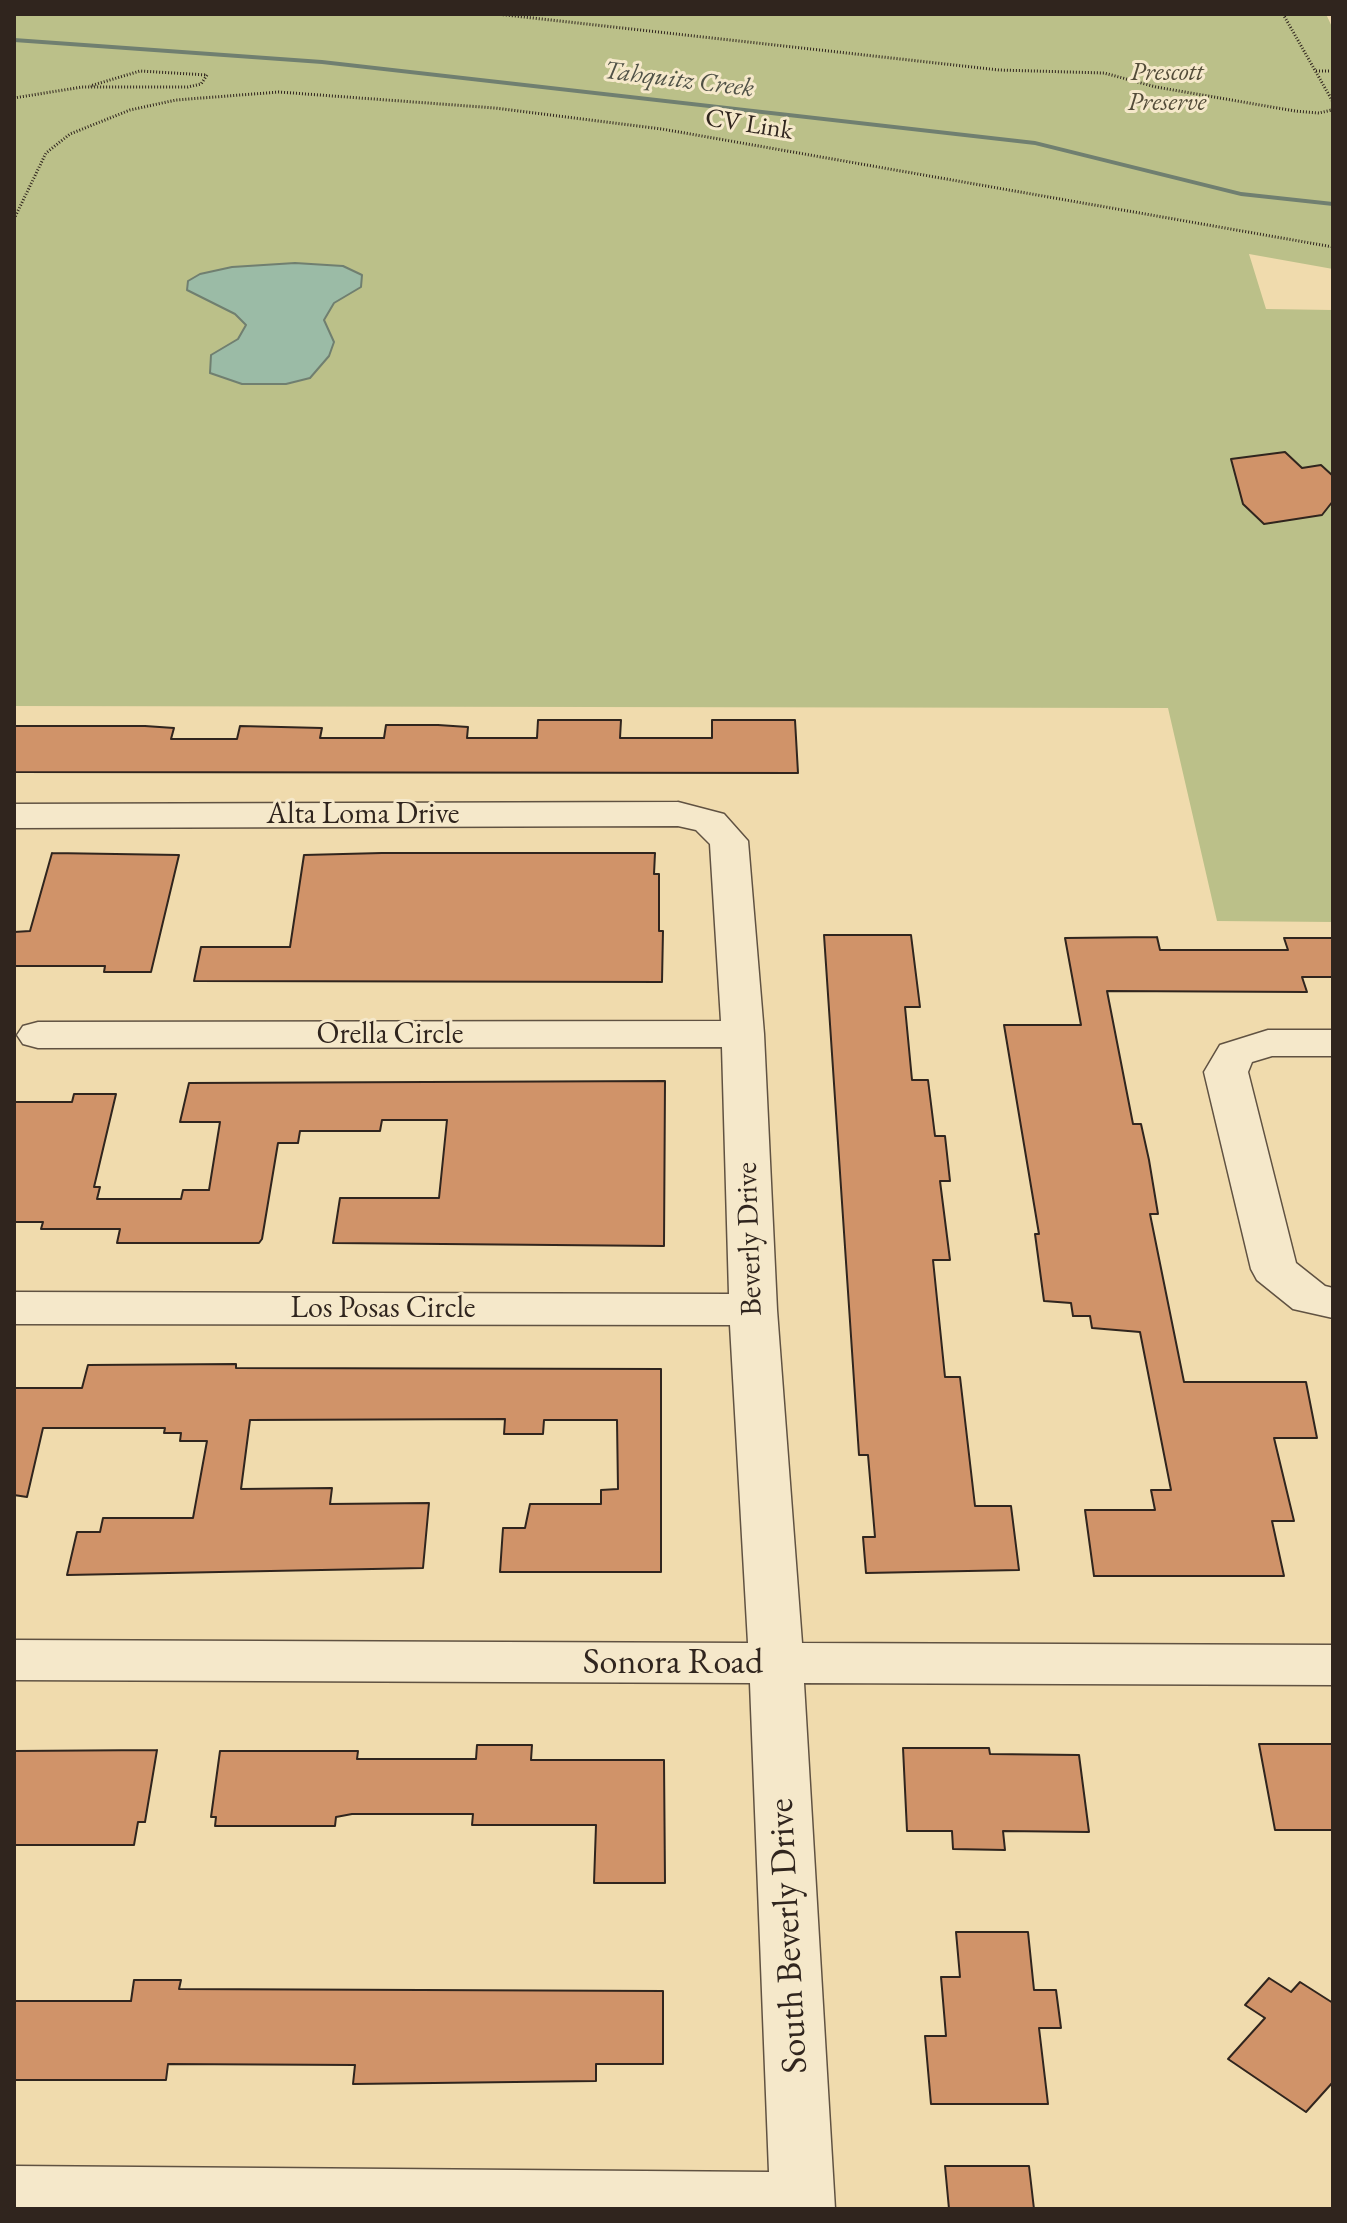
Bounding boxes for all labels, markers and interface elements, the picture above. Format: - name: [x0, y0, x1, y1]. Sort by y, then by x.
- water label: Tahquitz Creek: [602, 55, 756, 105]
- park label: Prescott Preserve: [1128, 57, 1206, 118]
- street label: CV Link: [703, 103, 795, 147]
- street label: Alta Loma Drive: [266, 797, 460, 833]
- street label: Orella Circle: [317, 1017, 463, 1053]
- street label: Beverly Drive: [729, 1161, 771, 1317]
- street label: Los Posas Circle: [290, 1291, 476, 1327]
- street label: Sonora Road: [583, 1641, 763, 1685]
- street label: South Beverly Drive: [760, 1797, 818, 2075]

